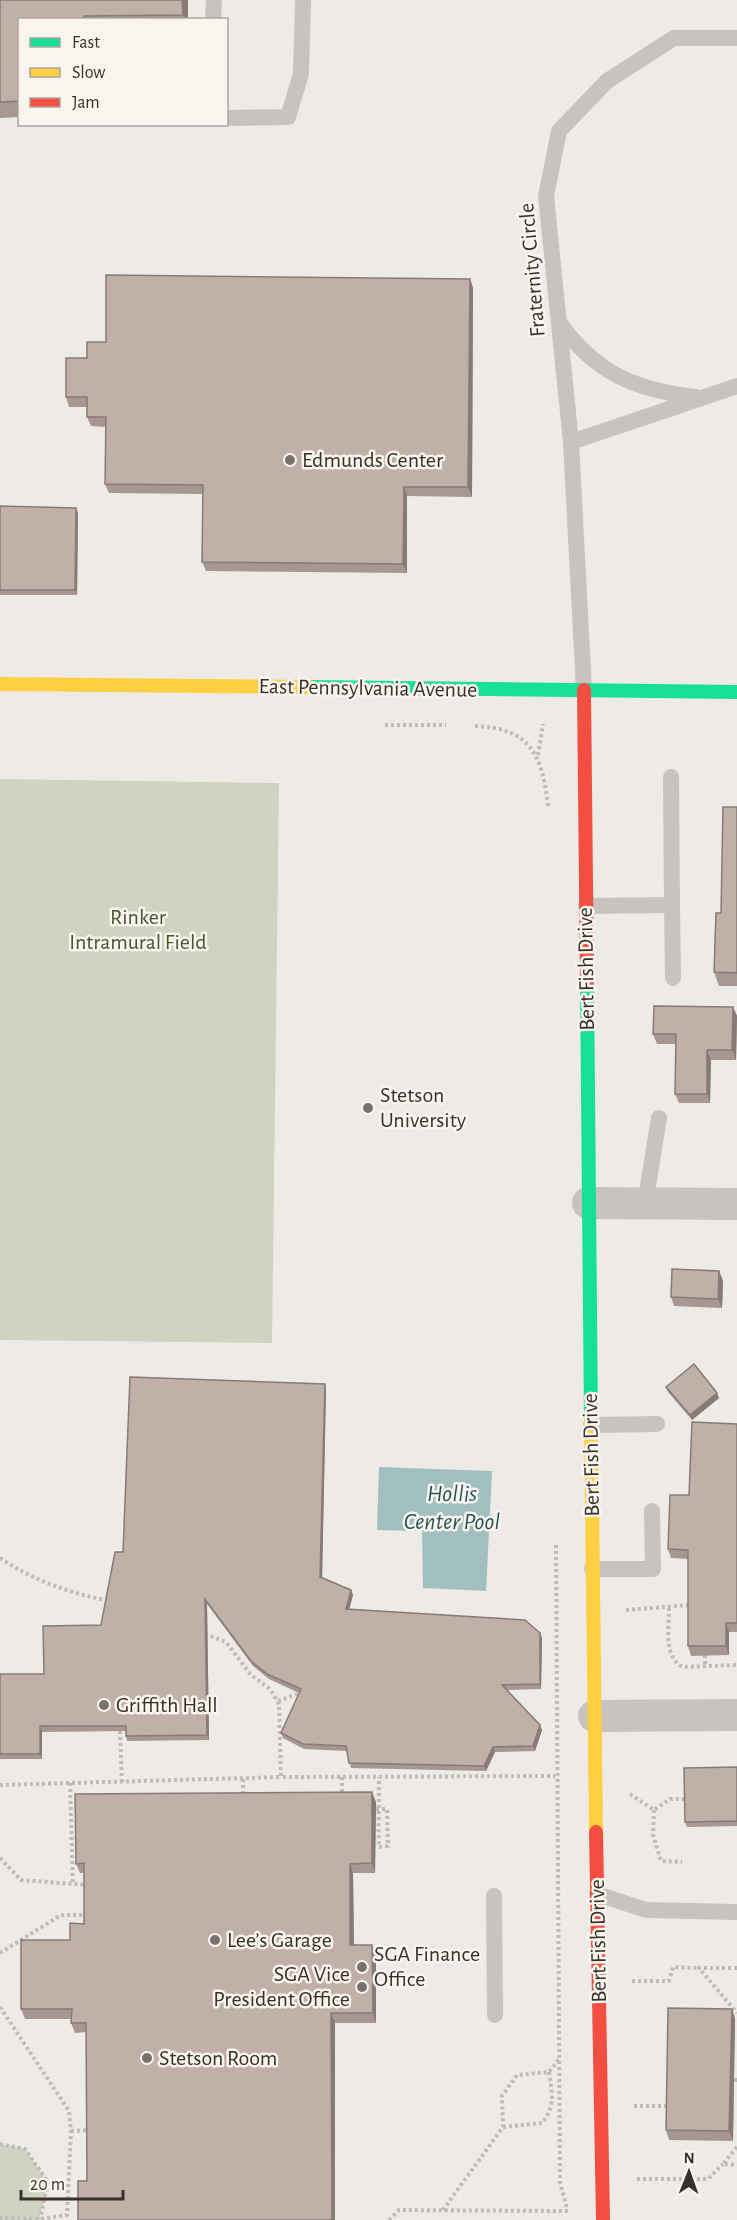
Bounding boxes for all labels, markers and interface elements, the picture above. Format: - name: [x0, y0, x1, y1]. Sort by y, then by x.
- legend: [18, 18, 228, 126]
- text: Fast: [72, 34, 100, 52]
- text: Slow: [72, 64, 105, 82]
- text: Jam: [72, 94, 100, 112]
- street label: Fraternity Circle: [515, 202, 549, 338]
- place label: Edmunds Center: [302, 449, 443, 471]
- marker: Edmunds Center: [283, 453, 297, 467]
- street label: East Pennsylvania Avenue: [258, 675, 478, 701]
- park label: Rinker Intramural Field: [69, 906, 207, 953]
- street label: Bert Fish Drive: [574, 907, 598, 1031]
- place label: Stetson University: [380, 1084, 467, 1131]
- marker: Stetson University: [361, 1101, 375, 1115]
- street label: Bert Fish Drive: [579, 1393, 603, 1517]
- water label: Hollis Center Pool: [404, 1482, 500, 1534]
- place label: Griffith Hall: [116, 1694, 218, 1716]
- marker: Griffith Hall: [97, 1698, 111, 1712]
- street label: Bert Fish Drive: [586, 1879, 610, 2003]
- place label: Lee’s Garage: [227, 1929, 332, 1951]
- marker: Lee’s Garage: [208, 1933, 222, 1947]
- place label: SGA Finance Office: [374, 1943, 480, 1990]
- marker: SGA Finance Office: [355, 1960, 369, 1974]
- place label: SGA Vice President Office: [213, 1963, 350, 2010]
- marker: SGA Vice President Office: [355, 1980, 369, 1994]
- place label: Stetson Room: [159, 2047, 277, 2069]
- marker: Stetson Room: [140, 2051, 154, 2065]
- north arrow: [659, 2142, 719, 2202]
- text: N: [684, 2150, 695, 2166]
- scale bar: [21, 2163, 123, 2201]
- text: 20 m: [30, 2176, 65, 2194]

